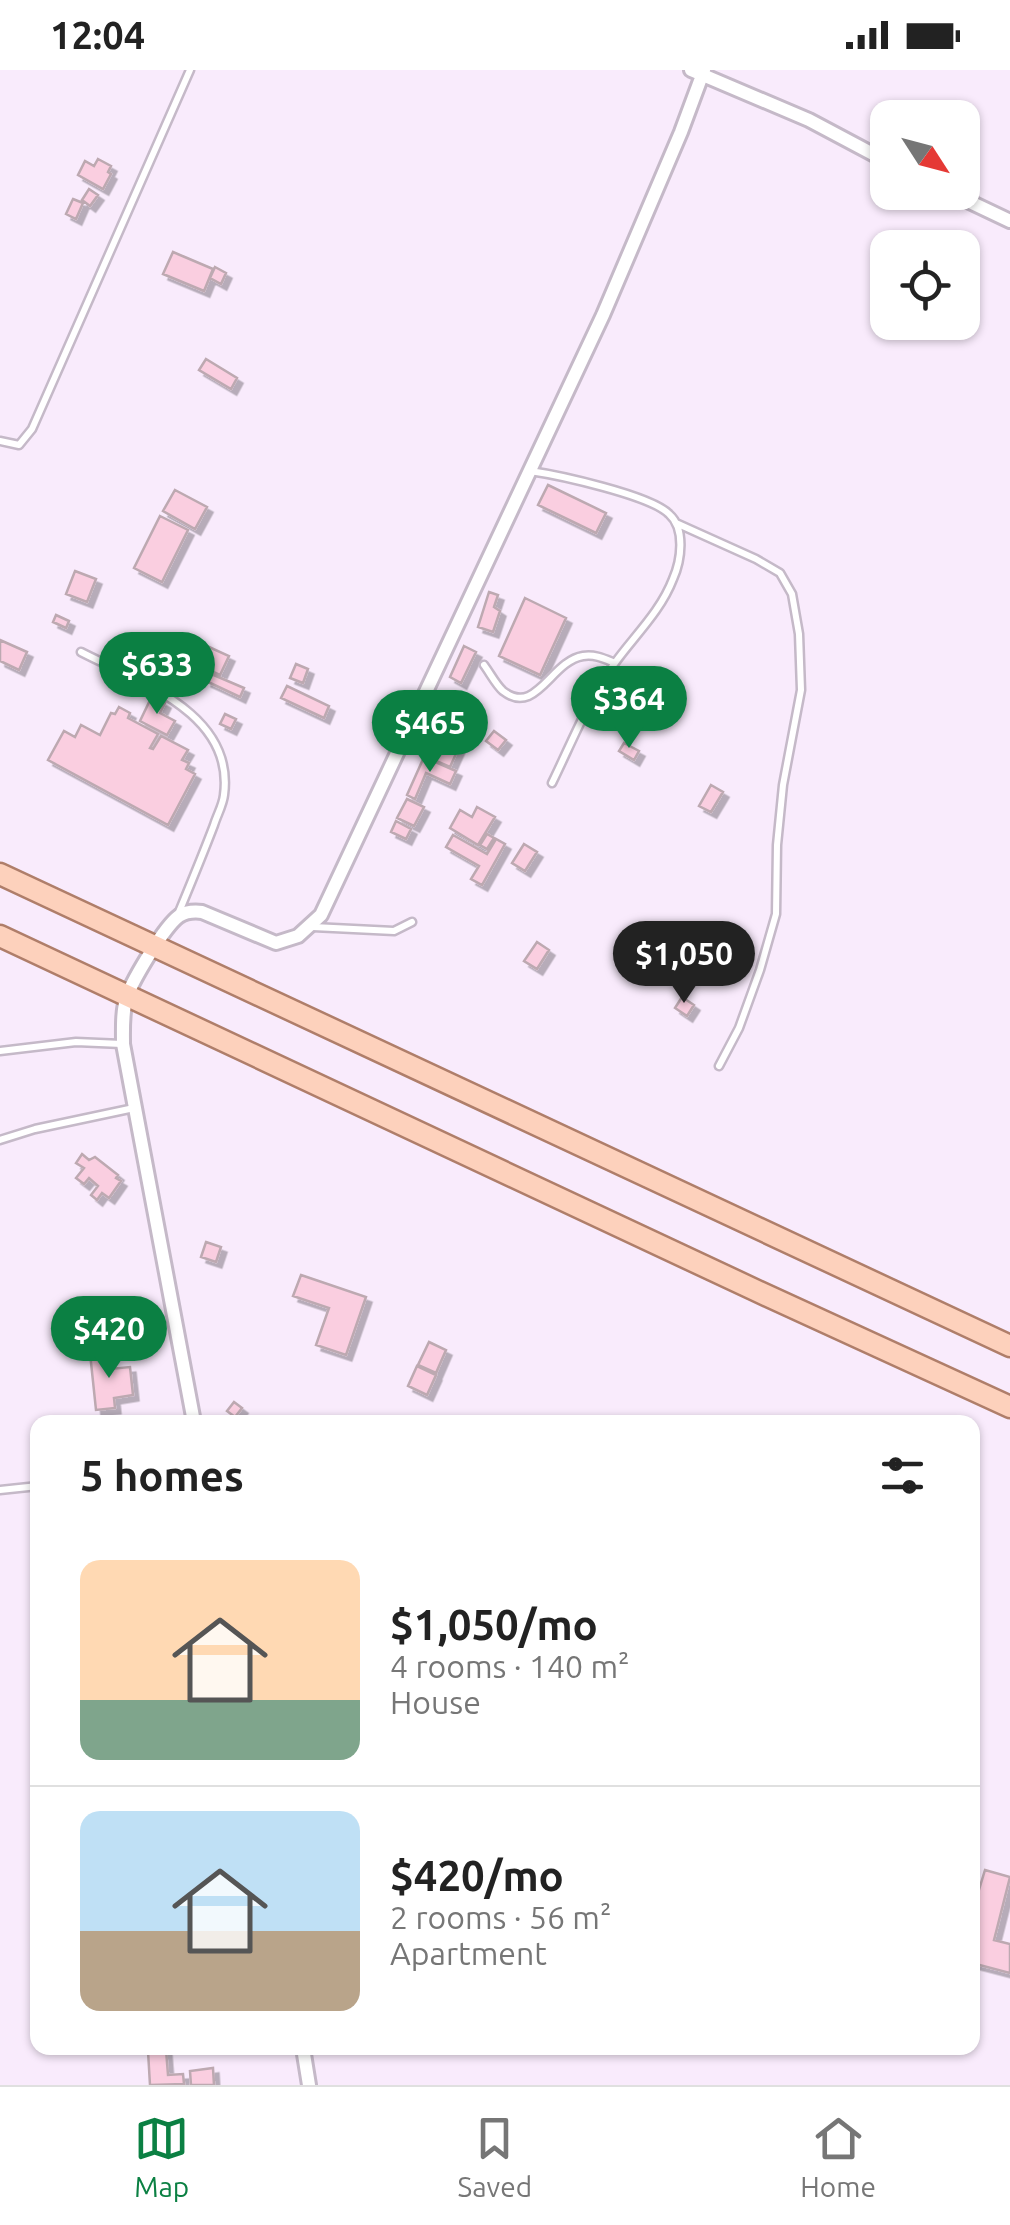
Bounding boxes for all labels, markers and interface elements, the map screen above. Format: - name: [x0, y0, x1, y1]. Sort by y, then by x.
- text: 12:04: [50, 14, 145, 56]
- north arrow: [870, 100, 980, 210]
- map controls: [870, 100, 980, 340]
- button: locate: [870, 230, 980, 340]
- pin: $633: [98, 632, 216, 717]
- text: $633: [121, 646, 193, 682]
- pin: $364: [570, 666, 688, 751]
- text: $364: [593, 680, 665, 716]
- pin: $465: [371, 690, 489, 775]
- text: $465: [394, 704, 466, 740]
- pin: $1,050: [603, 921, 765, 1006]
- text: $1,050: [635, 935, 733, 971]
- pin: $420: [50, 1296, 168, 1381]
- text: $420: [73, 1310, 145, 1346]
- icon: filters: [875, 1448, 930, 1503]
- text: 5 homes: [80, 1452, 244, 1499]
- icon: home: [160, 1600, 280, 1720]
- text: $1,050/mo: [390, 1601, 598, 1648]
- text: 4 rooms · 140 m²: [390, 1648, 630, 1684]
- text: House: [390, 1684, 481, 1720]
- icon: home: [160, 1851, 280, 1971]
- text: $420/mo: [390, 1852, 564, 1899]
- text: 2 rooms · 56 m²: [390, 1899, 611, 1935]
- text: Apartment: [390, 1935, 547, 1971]
- tab: Map: [134, 2111, 189, 2202]
- tab: Saved: [458, 2111, 532, 2202]
- tab: Home: [800, 2111, 876, 2202]

